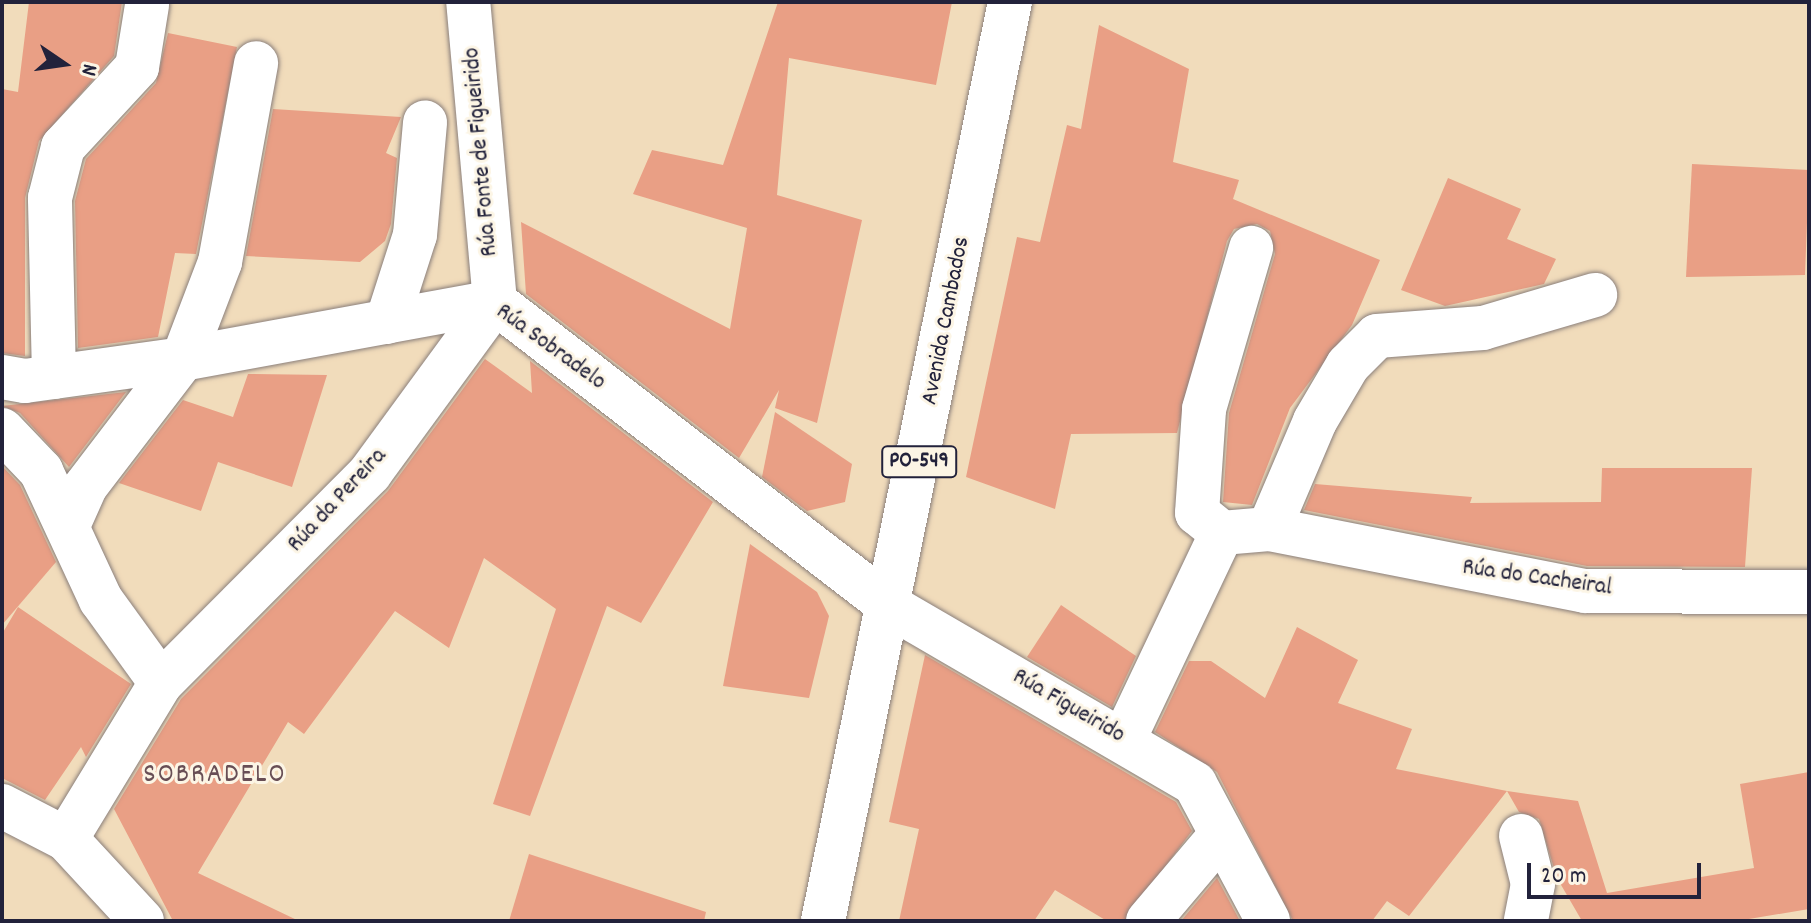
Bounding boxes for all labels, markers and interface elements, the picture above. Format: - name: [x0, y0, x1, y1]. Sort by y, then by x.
- north arrow: [24, 24, 104, 104]
- street label: Rúa Fonte de Figueirido: [459, 46, 505, 258]
- text: N: [72, 61, 104, 78]
- street label: Avenida Cambados: [917, 235, 977, 407]
- street label: Rúa Sobradelo: [489, 298, 611, 398]
- street label: Rúa da Pereira: [282, 443, 394, 559]
- road number: PO-549: [881, 444, 957, 480]
- street label: Rúa do Cacheiral: [1460, 554, 1614, 604]
- street label: Rúa Figueirido: [1007, 663, 1129, 751]
- district label: SOBRADELO: [143, 759, 287, 793]
- scale bar: [1531, 847, 1705, 897]
- text: 20 m: [1541, 860, 1587, 894]

